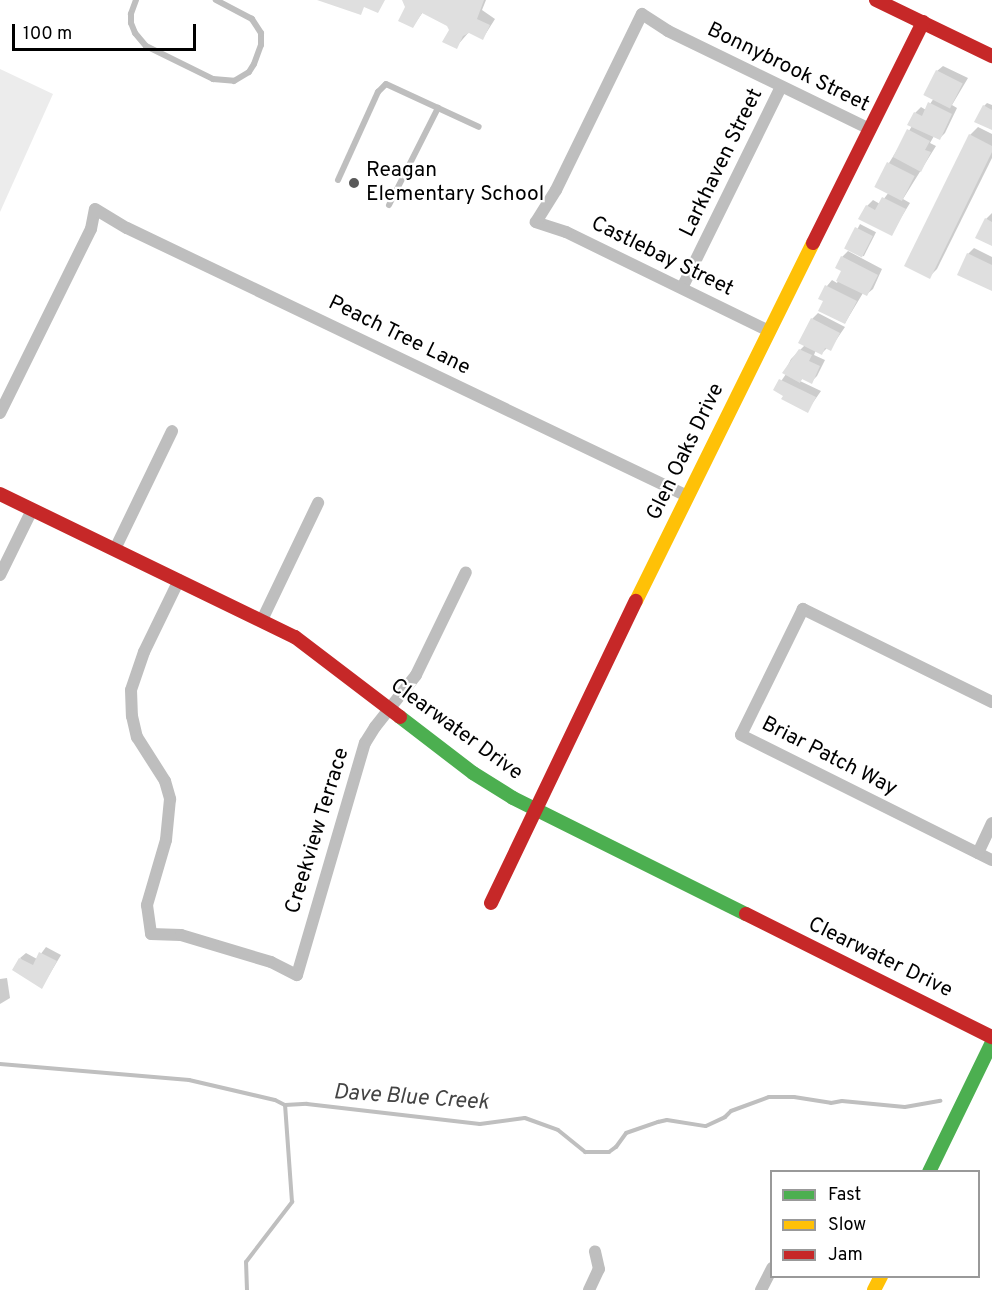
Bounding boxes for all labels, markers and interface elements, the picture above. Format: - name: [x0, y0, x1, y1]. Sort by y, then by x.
- scale bar: [15, 12, 200, 50]
- street label: Bonnybrook Street: [703, 18, 873, 118]
- text: 100 m: [23, 23, 72, 46]
- street label: Larkhaven Street: [675, 85, 769, 241]
- place label: Reagan Elementary School: [366, 158, 544, 208]
- marker: Reagan Elementary School: [347, 176, 361, 190]
- street label: Castlebay Street: [587, 212, 737, 302]
- street label: Peach Tree Lane: [324, 291, 474, 381]
- street label: Glen Oaks Drive: [642, 379, 730, 525]
- street label: Clearwater Drive: [385, 674, 527, 786]
- street label: Briar Patch Way: [757, 712, 901, 802]
- street label: Creekview Terrace: [281, 745, 355, 917]
- street label: Clearwater Drive: [804, 912, 956, 1004]
- water label: Dave Blue Creek: [333, 1079, 489, 1117]
- legend: [770, 1170, 980, 1278]
- text: Fast: [828, 1184, 861, 1207]
- text: Slow: [828, 1214, 866, 1237]
- text: Jam: [828, 1244, 863, 1267]

